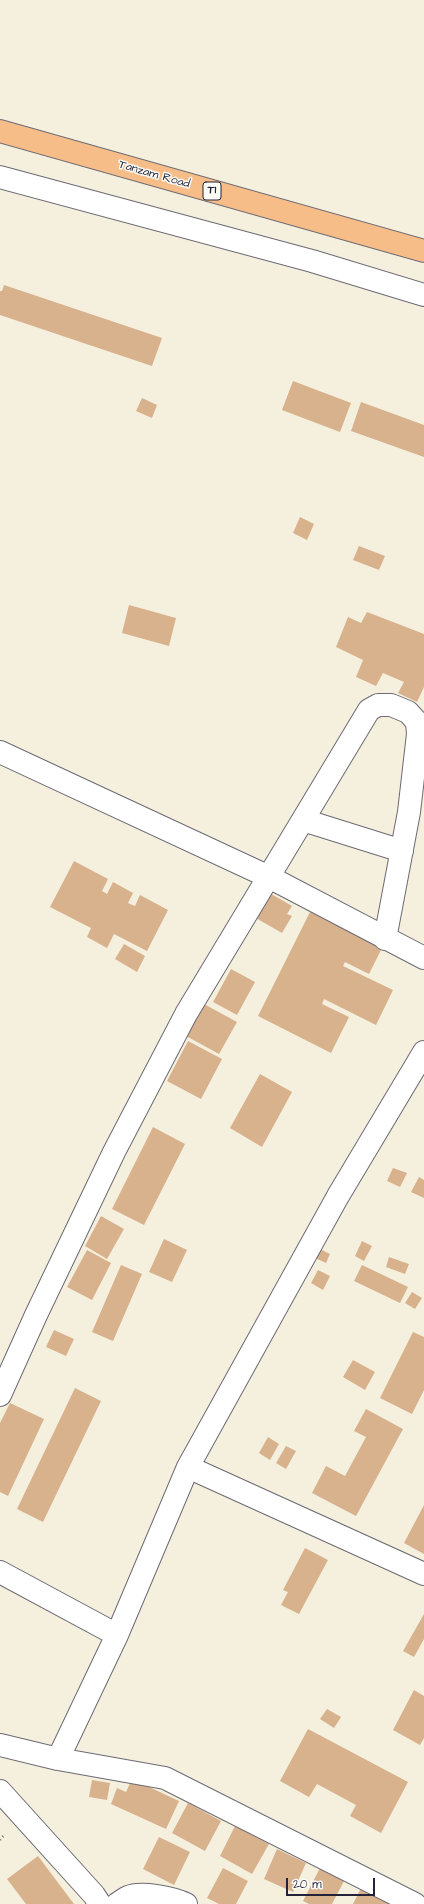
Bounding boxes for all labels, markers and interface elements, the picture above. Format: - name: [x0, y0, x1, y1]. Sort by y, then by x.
- street label: Tanzam Road: [117, 158, 191, 192]
- road number: T1: [203, 182, 221, 200]
- scale bar: [288, 1870, 377, 1896]
- text: 20 m: [293, 1876, 322, 1893]

